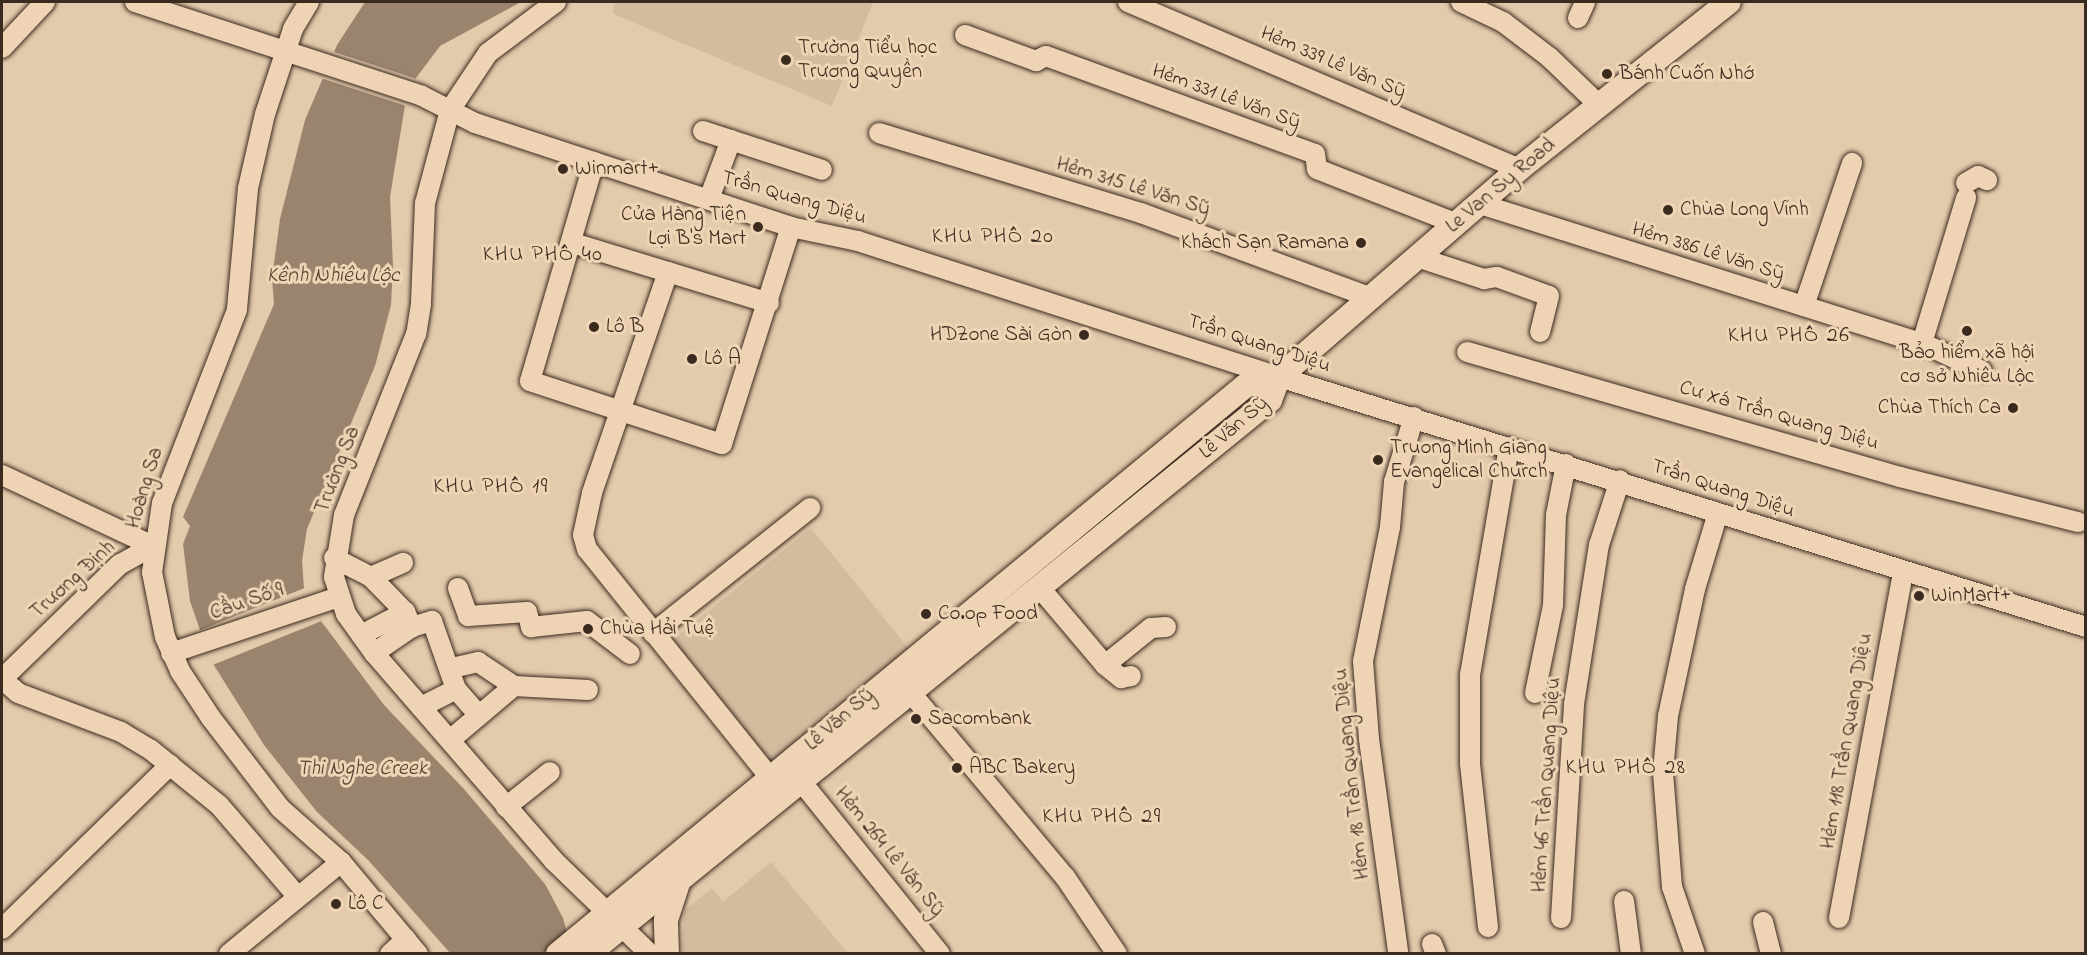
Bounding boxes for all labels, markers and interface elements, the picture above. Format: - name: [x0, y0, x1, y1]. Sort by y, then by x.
- street label: Hẻm 339 Lê Văn Sỹ: [1256, 21, 1410, 105]
- place label: Trường Tiểu học Trương Quyền: [798, 35, 937, 85]
- marker: Trường Tiểu học Trương Quyền: [779, 53, 793, 67]
- street label: Hẻm 331 Lê Văn Sỹ: [1148, 58, 1304, 136]
- place label: Bánh Cuốn Nhớ: [1619, 61, 1754, 87]
- marker: Bánh Cuốn Nhớ: [1600, 67, 1614, 81]
- street label: Le Van Sy Road: [1441, 133, 1561, 239]
- street label: Hẻm 315 Lê Văn Sỹ: [1053, 152, 1213, 222]
- place label: Winmart+: [575, 156, 659, 182]
- marker: Winmart+: [556, 162, 570, 176]
- street label: Trần Quang Diệu: [719, 165, 869, 231]
- place label: Chùa Long Vĩnh: [1680, 197, 1809, 223]
- place label: Cửa Hàng Tiện Lợi B's Mart: [621, 202, 746, 252]
- marker: Chùa Long Vĩnh: [1661, 203, 1675, 217]
- street label: Hẻm 386 Lê Văn Sỹ: [1629, 217, 1787, 287]
- marker: Cửa Hàng Tiện Lợi B's Mart: [751, 220, 765, 234]
- district label: KHU PHỐ 20: [932, 225, 1054, 251]
- place label: Khách Sạn Ramana: [1181, 230, 1349, 256]
- marker: Khách Sạn Ramana: [1354, 236, 1368, 250]
- district label: KHU PHỐ 40: [483, 243, 603, 269]
- water label: Kênh Nhiêu Lộc: [266, 264, 400, 290]
- street label: Trần Quang Diệu: [1184, 309, 1334, 379]
- place label: Lô B: [606, 314, 644, 340]
- marker: Lô B: [587, 320, 601, 334]
- place label: HDZone Sài Gòn: [930, 322, 1072, 348]
- district label: KHU PHỐ 26: [1728, 324, 1850, 350]
- marker: Bảo hiểm xã hội cơ sở Nhiêu Lộc: [1960, 324, 1974, 338]
- marker: HDZone Sài Gòn: [1077, 328, 1091, 342]
- place label: Bảo hiểm xã hội cơ sở Nhiêu Lộc: [1900, 340, 2034, 390]
- place label: Lô A: [704, 346, 741, 372]
- marker: Lô A: [685, 352, 699, 366]
- street label: Cư Xá Trần Quang Diệu: [1677, 375, 1881, 457]
- street label: Lê Văn Sỹ: [1194, 391, 1274, 465]
- place label: Chùa Thích Ca: [1878, 395, 2001, 421]
- marker: Chùa Thích Ca: [2006, 401, 2020, 415]
- street label: Trường Sa: [310, 423, 366, 517]
- place label: Truong Minh Giang Evangelical Church: [1390, 435, 1547, 485]
- street label: Hoàng Sa: [121, 444, 169, 532]
- marker: Truong Minh Giang Evangelical Church: [1371, 453, 1385, 467]
- street label: Trần Quang Diệu: [1648, 454, 1798, 524]
- district label: KHU PHỐ 19: [433, 475, 549, 501]
- street label: Trương Định: [25, 535, 121, 625]
- street label: Cầu Số 9: [207, 578, 287, 626]
- place label: WinMart+: [1931, 583, 2011, 609]
- marker: WinMart+: [1912, 589, 1926, 603]
- place label: Co.op Food: [938, 601, 1038, 627]
- marker: Co.op Food: [919, 607, 933, 621]
- place label: Chùa Hải Tuệ: [600, 616, 715, 642]
- marker: Chùa Hải Tuệ: [581, 622, 595, 636]
- street label: Hẻm 118 Trần Quang Diệu: [1816, 631, 1878, 851]
- street label: Hẻm 18 Trần Quang Diệu: [1328, 667, 1376, 881]
- street label: Hẻm 46 Trần Quang Diệu: [1527, 677, 1567, 893]
- street label: Lê Văn Sỹ: [800, 683, 880, 757]
- place label: Sacombank: [928, 706, 1031, 732]
- marker: Sacombank: [909, 712, 923, 726]
- place label: ABC Bakery: [969, 755, 1075, 781]
- district label: KHU PHỐ 28: [1565, 756, 1687, 782]
- water label: Thi Nghe Creek: [297, 757, 427, 783]
- marker: ABC Bakery: [950, 761, 964, 775]
- street label: Hẻm 264 Lê Văn Sỹ: [829, 782, 949, 922]
- district label: KHU PHỐ 29: [1042, 805, 1162, 831]
- place label: Lô C: [348, 891, 383, 917]
- marker: Lô C: [329, 897, 343, 911]

